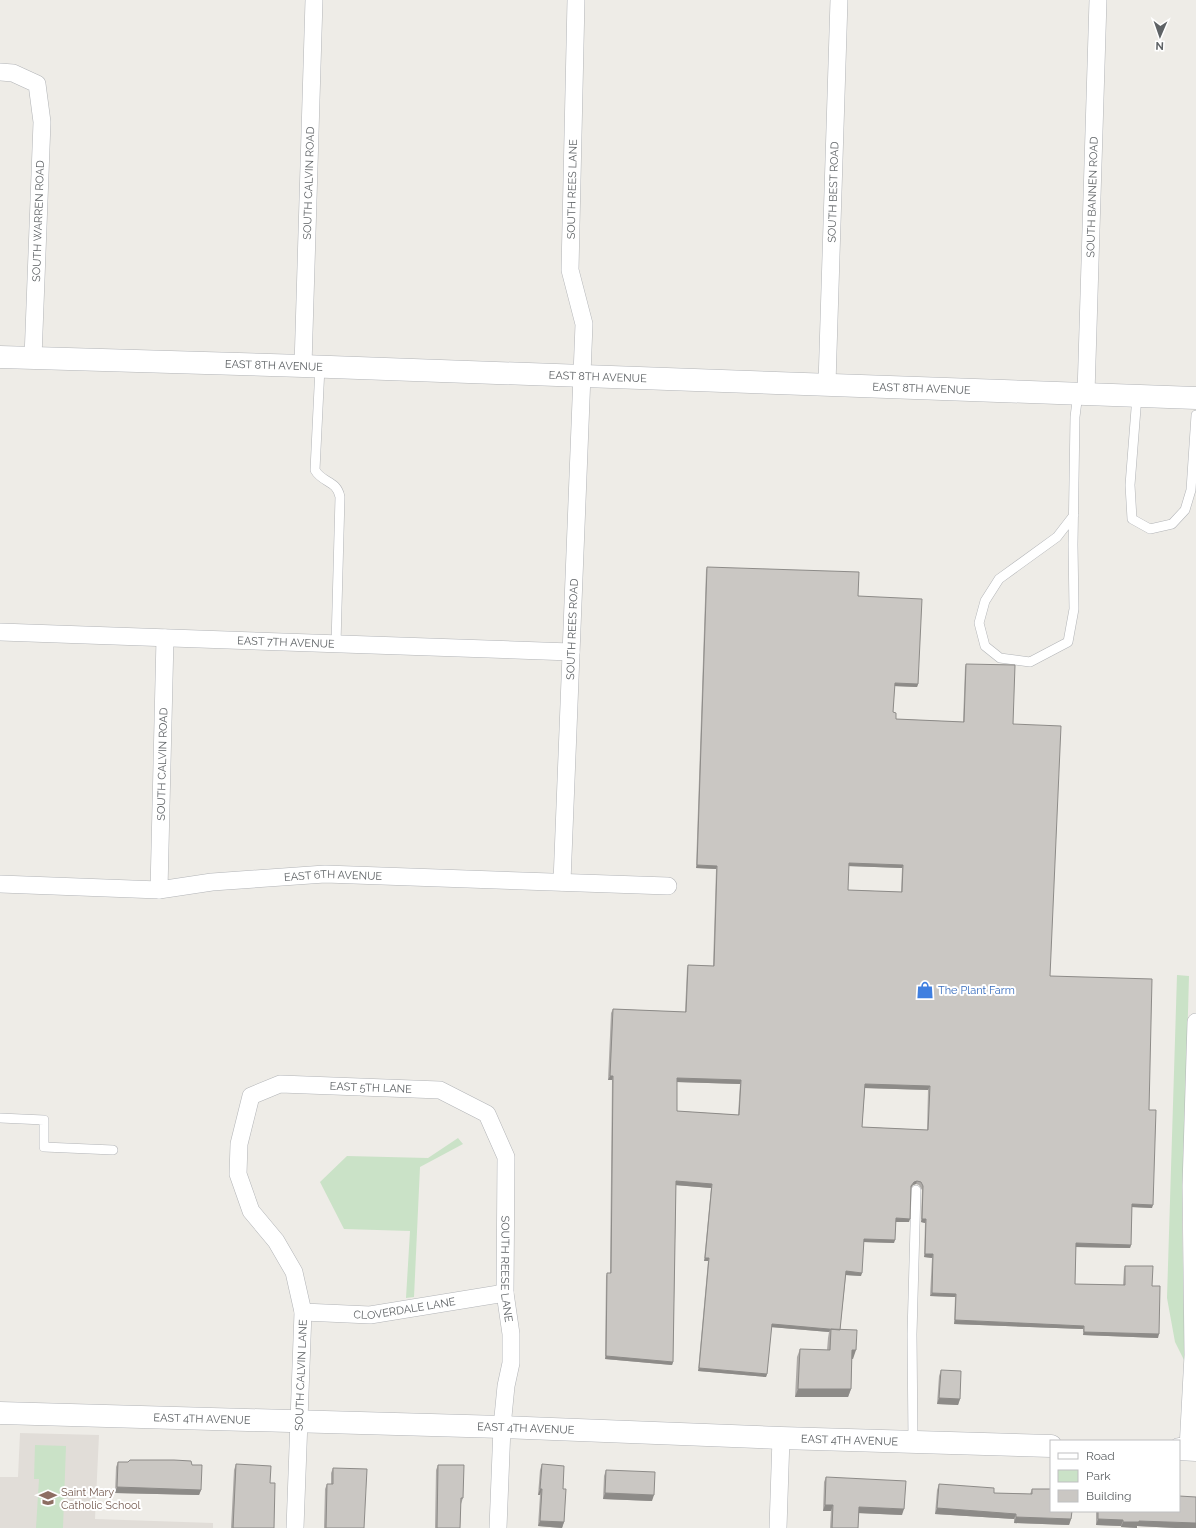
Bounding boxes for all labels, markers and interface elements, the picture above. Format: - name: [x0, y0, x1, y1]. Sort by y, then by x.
- north arrow: [1140, 16, 1180, 56]
- text: N: [1155, 39, 1164, 52]
- street label: SOUTH CALVIN ROAD: [301, 126, 317, 240]
- street label: SOUTH BANNEN ROAD: [1084, 136, 1101, 258]
- street label: SOUTH REES LANE: [565, 139, 580, 239]
- street label: SOUTH BEST ROAD: [825, 141, 842, 243]
- street label: SOUTH WARREN ROAD: [30, 160, 47, 282]
- street label: EAST 8TH AVENUE: [225, 358, 323, 374]
- street label: EAST 8TH AVENUE: [548, 369, 647, 385]
- street label: EAST 8TH AVENUE: [872, 380, 971, 397]
- street label: SOUTH REES ROAD: [564, 578, 581, 680]
- street label: EAST 7TH AVENUE: [237, 634, 335, 651]
- street label: SOUTH CALVIN ROAD: [155, 707, 170, 821]
- street label: EAST 6TH AVENUE: [284, 868, 383, 884]
- shop icon: The Plant Farm: [915, 980, 935, 1000]
- place label: The Plant Farm: [938, 984, 1015, 997]
- street label: EAST 5TH LANE: [329, 1080, 412, 1096]
- street label: SOUTH REESE LANE: [498, 1216, 515, 1323]
- street label: CLOVERDALE LANE: [353, 1295, 457, 1322]
- street label: SOUTH CALVIN LANE: [293, 1319, 310, 1431]
- street label: EAST 4TH AVENUE: [153, 1411, 251, 1427]
- street label: EAST 4TH AVENUE: [477, 1420, 575, 1437]
- street label: EAST 4TH AVENUE: [801, 1433, 899, 1448]
- legend: [1050, 1440, 1180, 1512]
- text: Road: [1086, 1449, 1115, 1463]
- text: Park: [1086, 1469, 1111, 1483]
- place label: Saint Mary Catholic School: [61, 1486, 141, 1512]
- school or university icon: Saint Mary Catholic School: [38, 1488, 58, 1508]
- text: Building: [1086, 1489, 1132, 1503]

